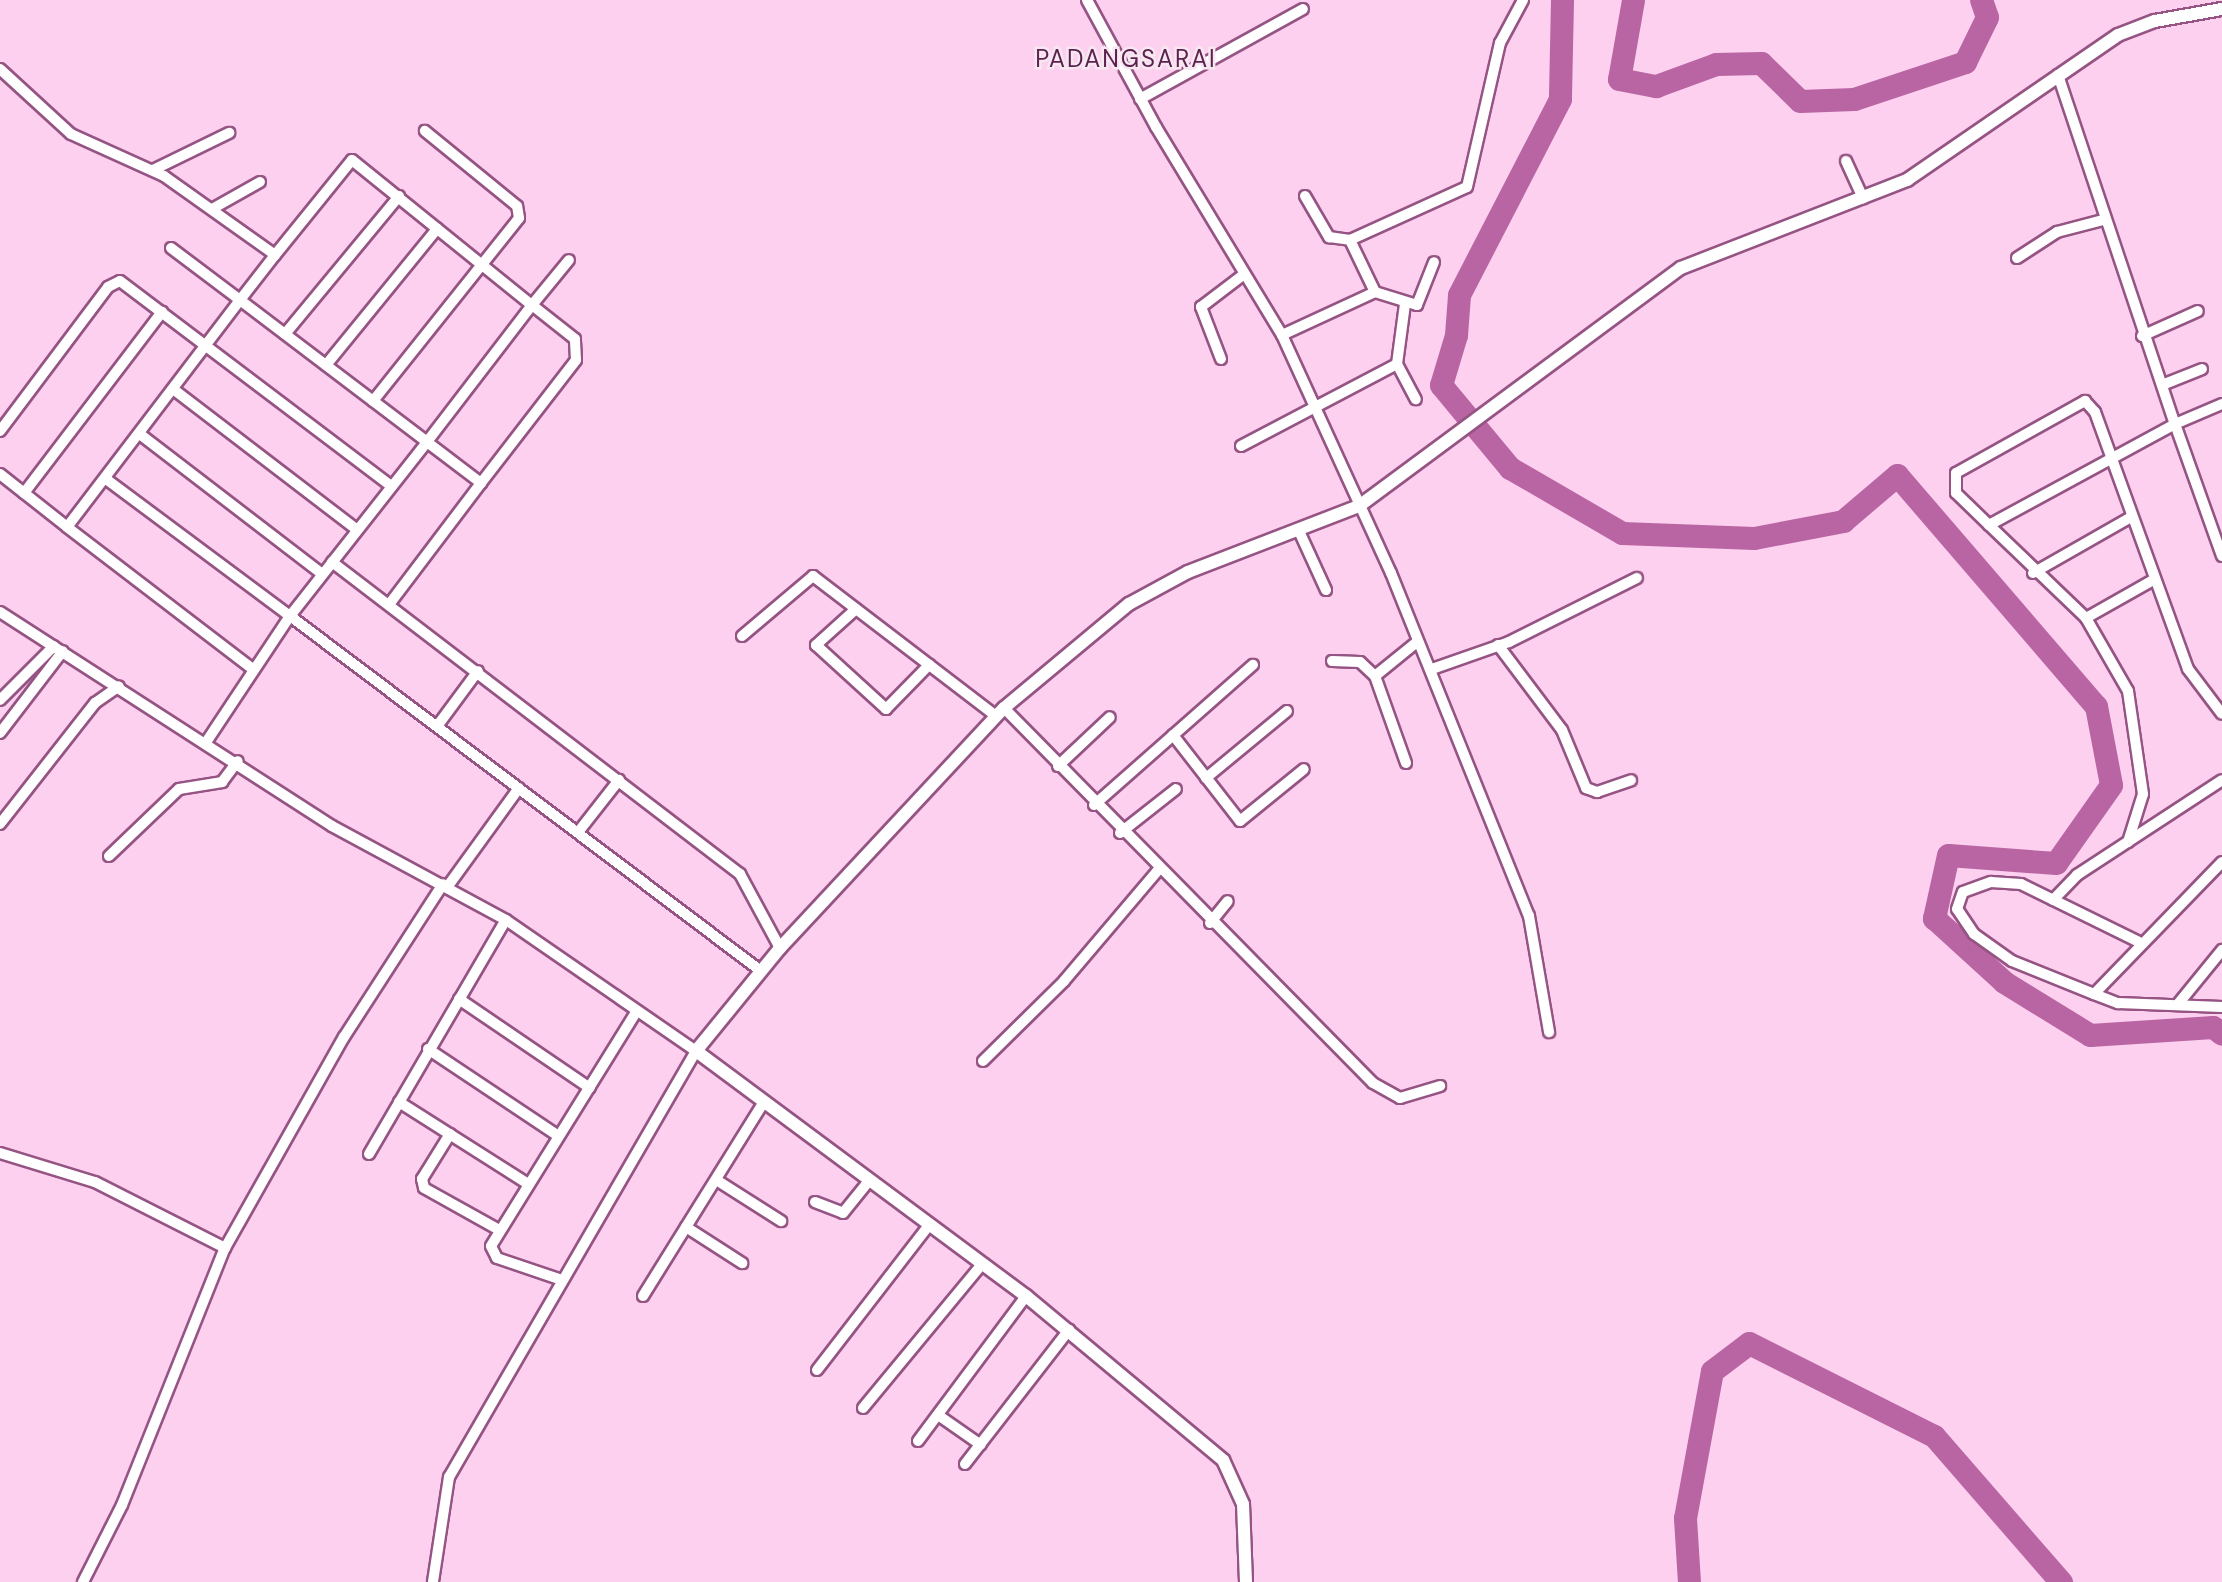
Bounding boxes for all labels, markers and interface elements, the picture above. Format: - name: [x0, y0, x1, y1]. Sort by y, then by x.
- district label: PADANGSARAI: [1037, 45, 1215, 73]

